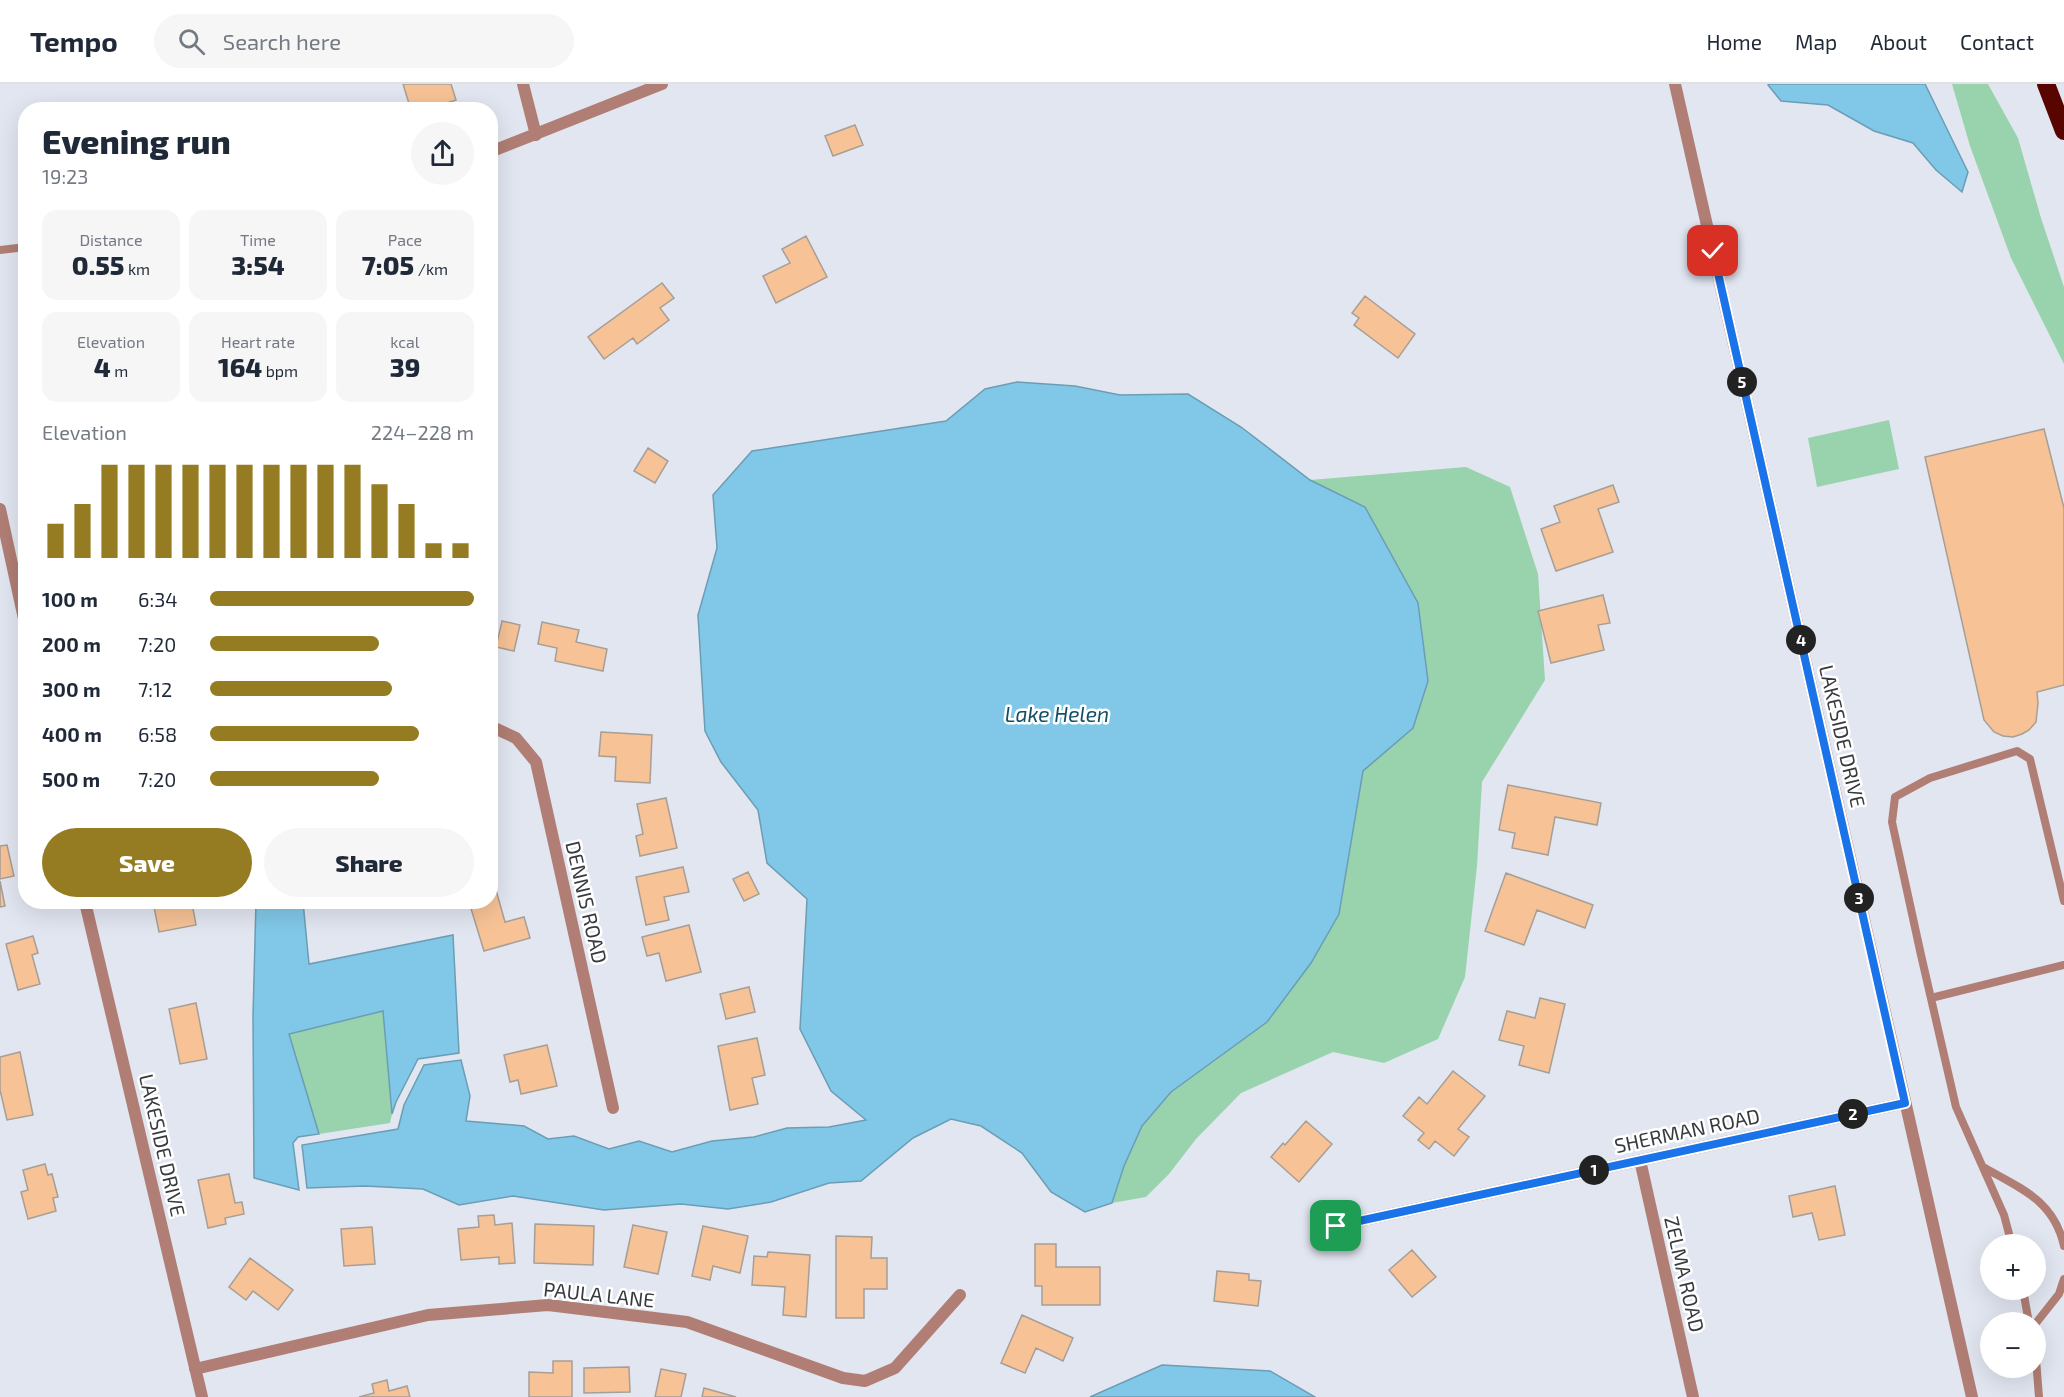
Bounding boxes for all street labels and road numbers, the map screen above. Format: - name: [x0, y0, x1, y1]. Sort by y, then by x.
- street label: LAKESIDE DRIVE: [1815, 663, 1871, 809]
- street label: DENNIS ROAD: [561, 838, 613, 966]
- street label: LAKESIDE DRIVE: [135, 1072, 191, 1218]
- street label: SHERMAN ROAD: [1612, 1103, 1762, 1157]
- street label: ZELMA ROAD: [1660, 1214, 1710, 1334]
- street label: PAULA LANE: [542, 1276, 656, 1312]

